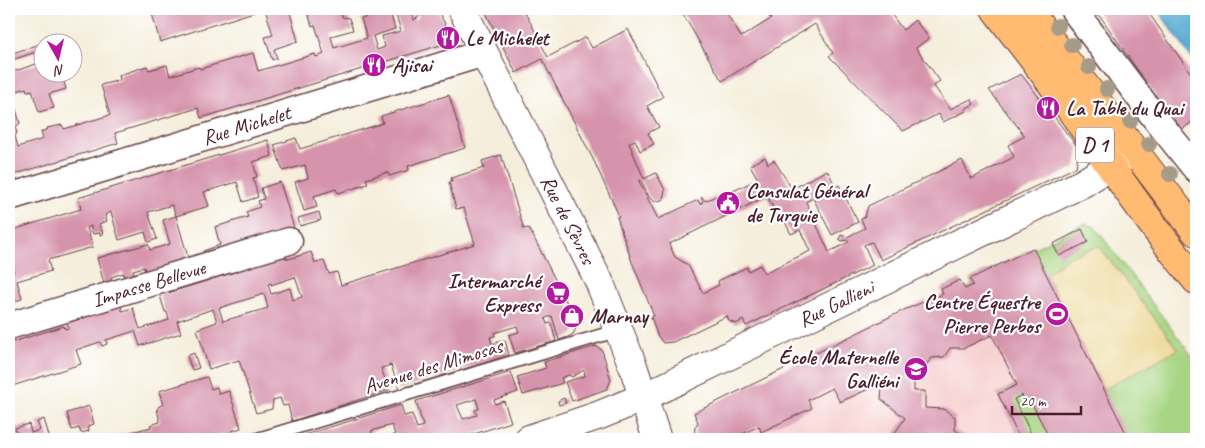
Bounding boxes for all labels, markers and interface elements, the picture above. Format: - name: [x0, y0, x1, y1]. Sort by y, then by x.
- restaurant icon: Le Michelet: [435, 25, 461, 51]
- place label: Le Michelet: [466, 25, 551, 51]
- north arrow: [32, 32, 82, 82]
- restaurant icon: Ajisai: [361, 52, 387, 78]
- place label: Ajisai: [392, 52, 434, 78]
- text: N: [52, 61, 65, 80]
- restaurant icon: La Table du Quai: [1035, 95, 1061, 121]
- place label: La Table du Quai: [1066, 95, 1186, 121]
- street label: Rue Michelet: [199, 99, 295, 151]
- road number: D 1: [1076, 128, 1114, 162]
- street label: Rue de Sèvres: [535, 171, 602, 270]
- place label: Consulat Général de Turquie: [746, 178, 871, 228]
- public building icon: Consulat Général de Turquie: [715, 190, 741, 216]
- street label: Impasse Bellevue: [89, 254, 210, 313]
- place label: Intermarché Express: [448, 268, 543, 318]
- street label: Rue Gallieni: [794, 273, 881, 333]
- supermarket icon: Intermarché Express: [545, 280, 571, 306]
- place label: Centre Équestre Pierre Perbos: [924, 289, 1043, 339]
- sports icon: Centre Équestre Pierre Perbos: [1044, 301, 1070, 327]
- shop icon: Marnay: [559, 303, 585, 329]
- place label: Marnay: [590, 303, 650, 329]
- street label: Avenue des Mimosas: [361, 332, 507, 399]
- place label: École Maternelle Galliéni: [779, 344, 901, 394]
- school or university icon: École Maternelle Galliéni: [903, 356, 929, 382]
- scale bar: [1012, 383, 1081, 415]
- text: 20 m: [1020, 392, 1047, 411]

